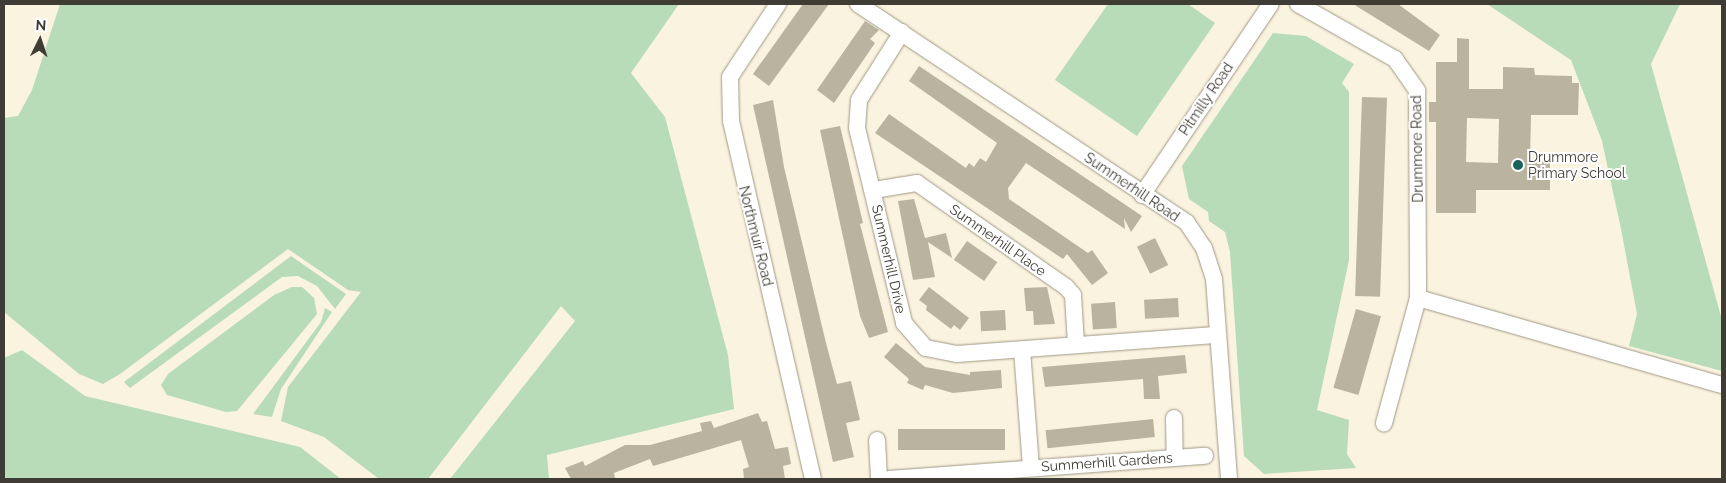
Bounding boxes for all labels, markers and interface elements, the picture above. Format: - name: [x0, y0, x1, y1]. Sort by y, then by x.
- north arrow: [15, 15, 65, 65]
- text: N: [35, 17, 47, 33]
- street label: Pitmilly Road: [1175, 59, 1237, 139]
- street label: Drummore Road: [1408, 95, 1426, 203]
- street label: Summerhill Road: [1081, 149, 1183, 225]
- place label: Drummore Primary School: [1528, 149, 1626, 182]
- marker: Drummore Primary School: [1512, 159, 1524, 171]
- street label: Northmuir Road: [735, 184, 777, 288]
- street label: Summerhill Place: [946, 200, 1050, 280]
- street label: Summerhill Drive: [868, 203, 910, 315]
- street label: Summerhill Gardens: [1040, 449, 1174, 475]

